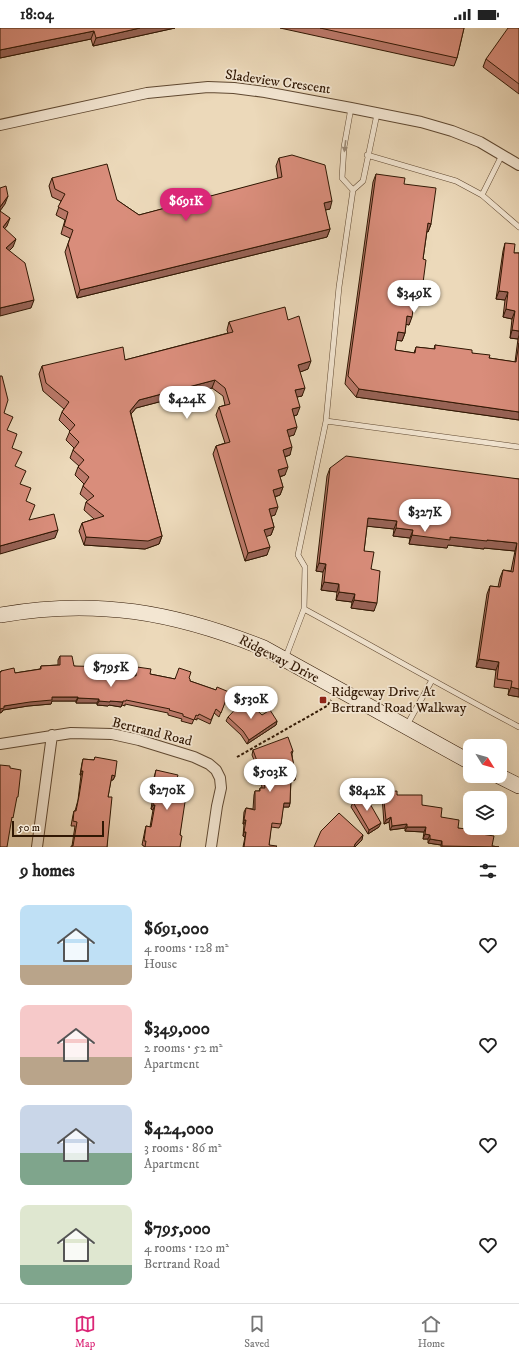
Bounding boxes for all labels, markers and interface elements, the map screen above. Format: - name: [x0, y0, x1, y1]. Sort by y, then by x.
- text: 18:04: [20, 5, 54, 24]
- street label: Sladeview Crescent: [224, 66, 332, 98]
- one-way arrow: [342, 140, 348, 152]
- pin: $691K: [158, 188, 214, 222]
- text: $691K: [169, 193, 203, 209]
- pin: $349K: [386, 280, 442, 314]
- text: $349K: [396, 285, 432, 301]
- pin: $424K: [159, 386, 215, 420]
- text: $424K: [168, 391, 206, 407]
- pin: $327K: [397, 499, 453, 533]
- text: $327K: [408, 504, 442, 520]
- street label: Ridgeway Drive: [236, 631, 323, 687]
- pin: $795K: [83, 654, 139, 688]
- text: $795K: [93, 659, 129, 675]
- place label: Ridgeway Drive At Bertrand Road Walkway: [331, 683, 467, 717]
- pin: $530K: [223, 686, 279, 720]
- text: $530K: [234, 691, 268, 707]
- marker: Ridgeway Drive At Bertrand Road Walkway: [318, 695, 328, 705]
- street label: Bertrand Road: [110, 713, 194, 751]
- north arrow: [463, 739, 507, 783]
- map controls: [463, 739, 507, 835]
- pin: $503K: [242, 759, 298, 793]
- text: $503K: [253, 764, 287, 780]
- pin: $270K: [139, 777, 195, 811]
- pin: $842K: [339, 778, 395, 812]
- text: $270K: [149, 782, 185, 798]
- text: $842K: [349, 783, 385, 799]
- button: layers: [463, 791, 507, 835]
- scale bar: [12, 819, 104, 838]
- text: 50 m: [18, 821, 40, 835]
- text: 9 homes: [20, 860, 75, 882]
- icon: filters: [477, 860, 499, 882]
- text: $691,000: [144, 918, 209, 940]
- icon: home: [52, 921, 100, 969]
- icon: heart: [477, 934, 499, 956]
- text: 4 rooms · 128 m²: [144, 940, 229, 956]
- text: House: [144, 956, 177, 972]
- text: $349,000: [144, 1018, 210, 1040]
- icon: home: [52, 1021, 100, 1069]
- icon: heart: [477, 1034, 499, 1056]
- text: 2 rooms · 52 m²: [144, 1040, 223, 1056]
- text: Apartment: [144, 1056, 199, 1072]
- text: $424,000: [144, 1118, 214, 1140]
- icon: home: [52, 1121, 100, 1169]
- icon: heart: [477, 1134, 499, 1156]
- text: 3 rooms · 86 m²: [144, 1140, 222, 1156]
- text: Apartment: [144, 1156, 199, 1172]
- text: $795,000: [144, 1218, 211, 1240]
- icon: home: [52, 1221, 100, 1269]
- icon: heart: [477, 1234, 499, 1256]
- text: 4 rooms · 120 m²: [144, 1240, 229, 1256]
- text: Bertrand Road: [144, 1256, 220, 1272]
- tab: Map: [74, 1313, 96, 1351]
- tab: Saved: [244, 1313, 270, 1351]
- tab: Home: [418, 1313, 445, 1351]

